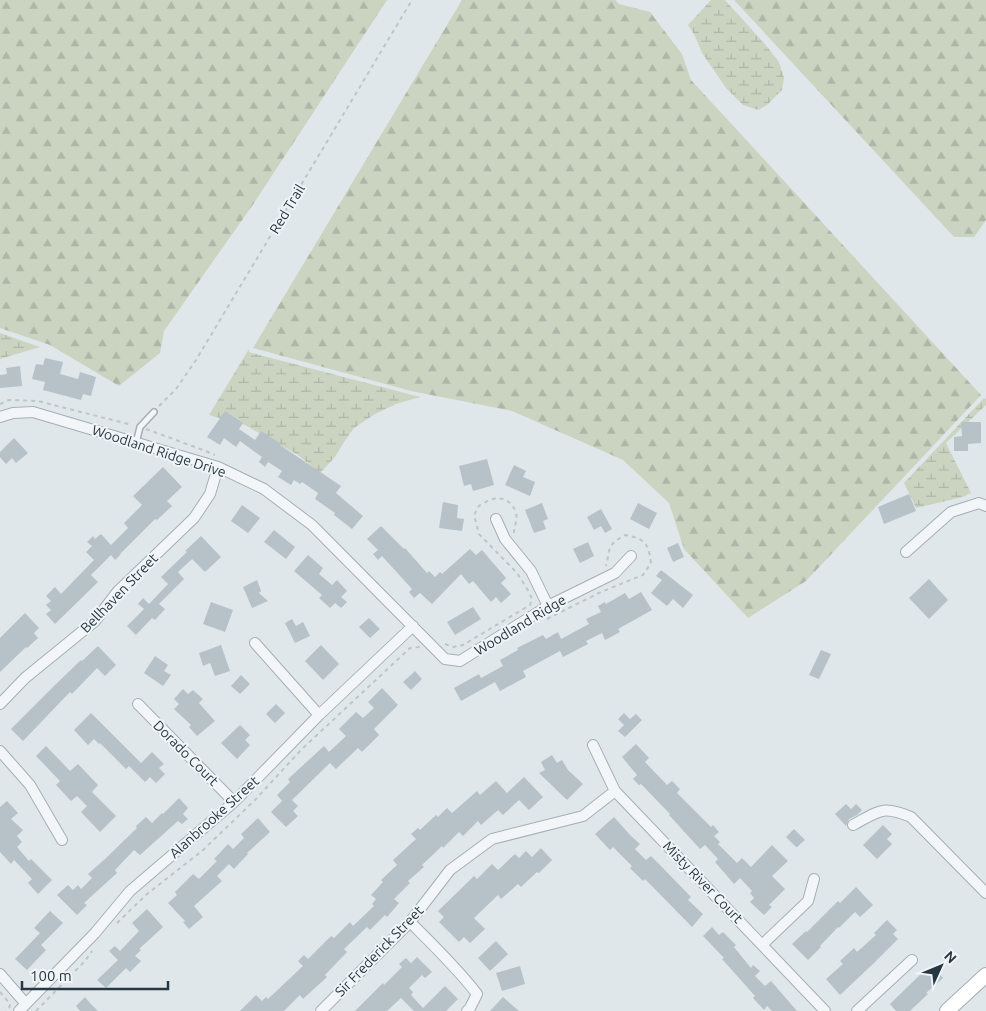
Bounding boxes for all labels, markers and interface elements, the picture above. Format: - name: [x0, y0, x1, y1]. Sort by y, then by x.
- street label: Red Trail: [266, 181, 308, 237]
- street label: Woodland Ridge Drive: [90, 422, 228, 480]
- street label: Bellhaven Street: [77, 550, 161, 636]
- street label: Woodland Ridge: [471, 591, 569, 659]
- street label: Dorado Court: [150, 717, 222, 789]
- street label: Alanbrooke Street: [166, 772, 262, 861]
- street label: Misty River Court: [660, 838, 747, 927]
- street label: Sir Frederick Street: [332, 902, 427, 1000]
- north arrow: [916, 941, 966, 991]
- text: N: [941, 948, 960, 966]
- scale bar: [22, 958, 169, 990]
- text: 100 m: [30, 967, 72, 984]

